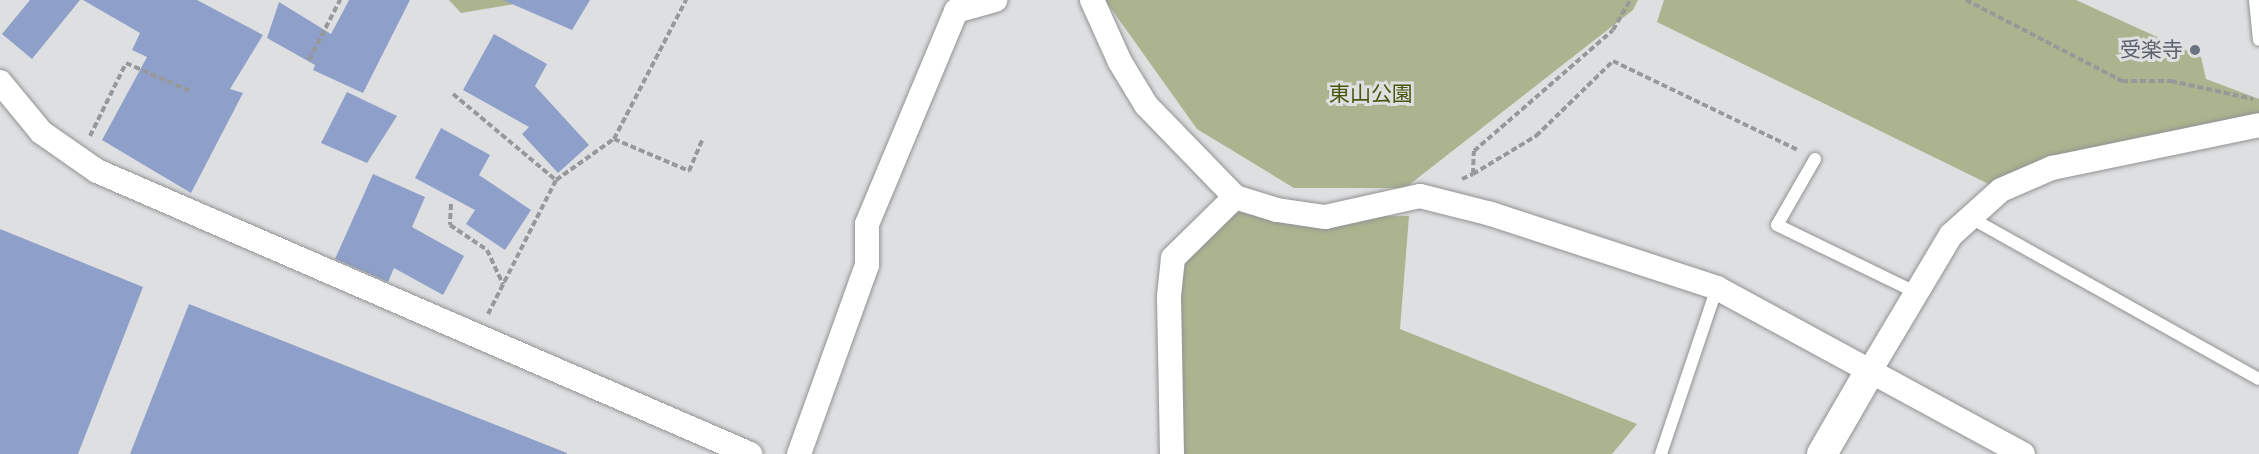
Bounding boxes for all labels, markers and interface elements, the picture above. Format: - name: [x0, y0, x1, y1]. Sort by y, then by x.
- place label: 受楽寺: [2120, 37, 2183, 63]
- marker: 受楽寺: [2188, 43, 2202, 57]
- park label: 東山公園: [1329, 81, 1413, 107]

